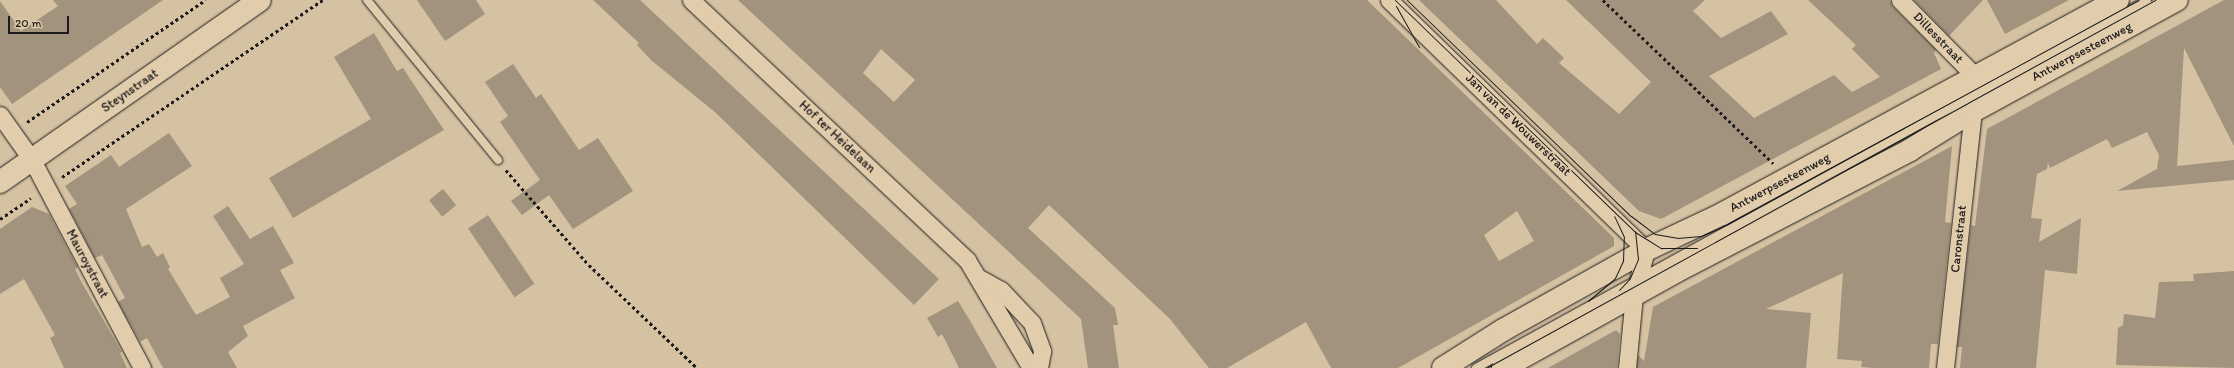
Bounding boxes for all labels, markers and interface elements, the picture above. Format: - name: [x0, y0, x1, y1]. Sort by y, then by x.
- scale bar: [10, 8, 71, 34]
- street label: Dillesstraat: [1910, 9, 1966, 67]
- text: 20 m: [15, 16, 42, 30]
- street label: Antwerpsesteenweg: [2029, 19, 2135, 85]
- street label: Steynstraat: [99, 66, 161, 116]
- street label: Jan van de Wouwerstraat: [1462, 71, 1574, 179]
- street label: Hof ter Heidelaan: [796, 98, 878, 176]
- street label: Antwerpsesteenweg: [1727, 150, 1833, 216]
- street label: Caronstraat: [1948, 204, 1970, 274]
- street label: Mauroystraat: [62, 227, 112, 301]

